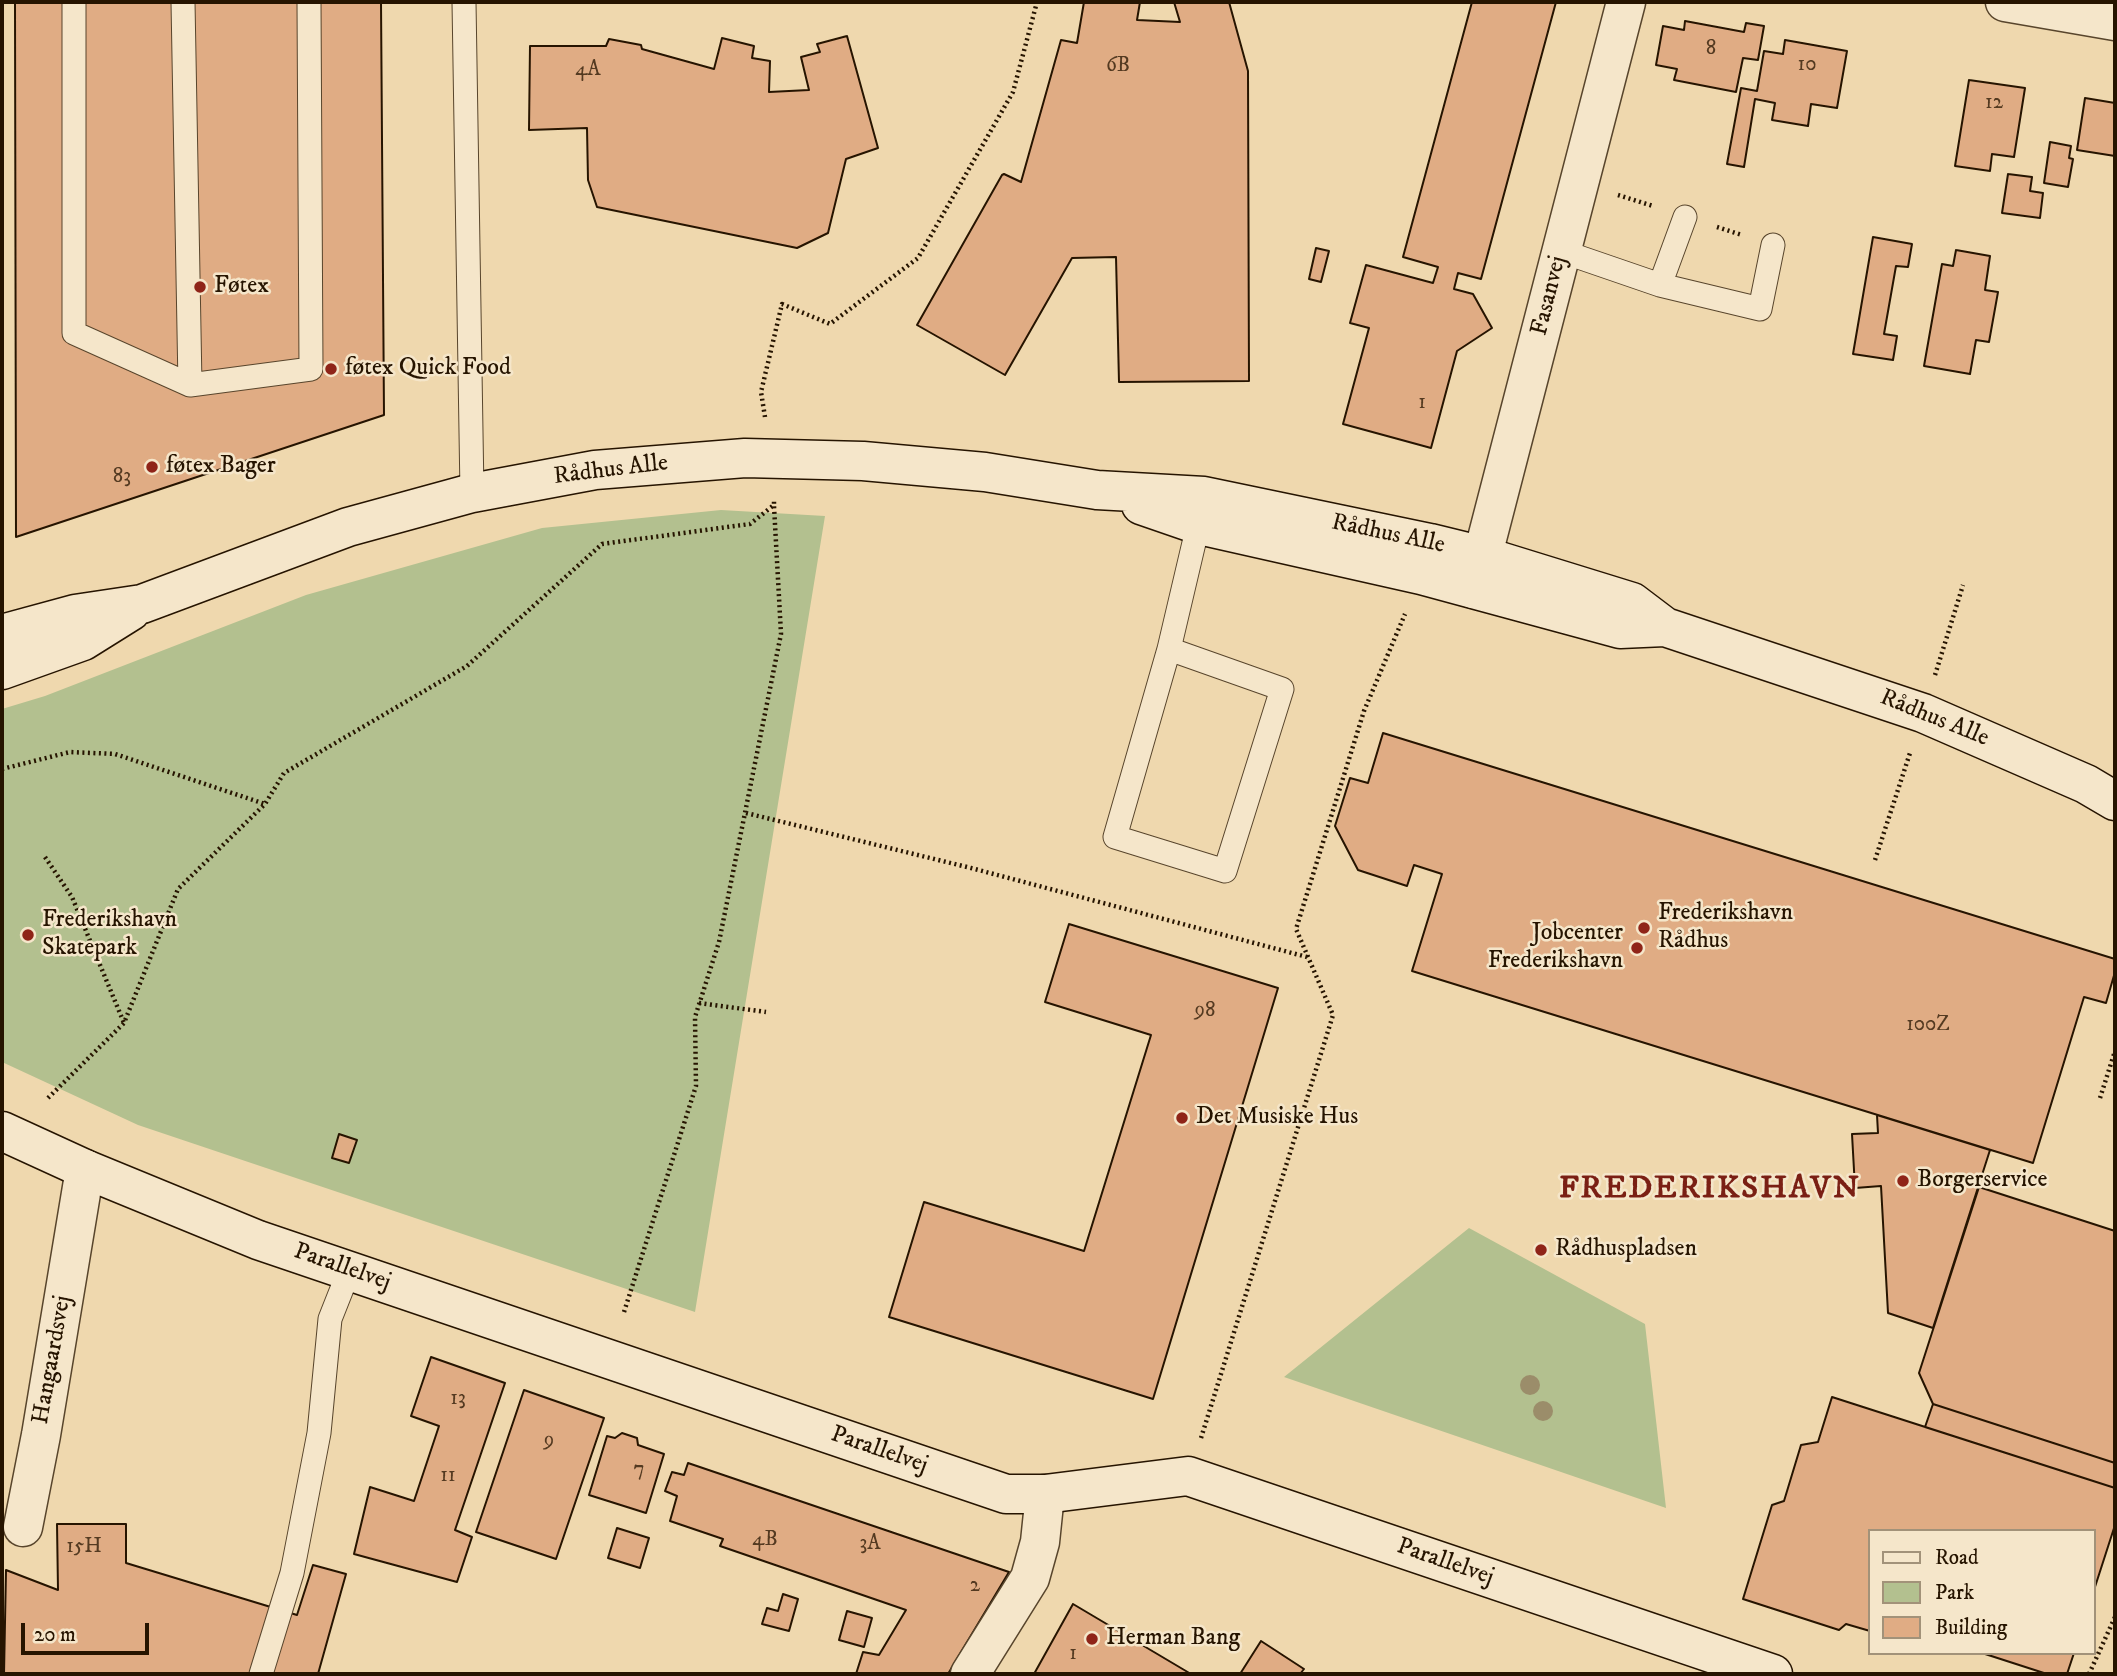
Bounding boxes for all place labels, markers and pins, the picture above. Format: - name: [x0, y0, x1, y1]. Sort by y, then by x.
- place label: Føtex: [214, 273, 269, 301]
- marker: Føtex: [192, 279, 208, 295]
- place label: føtex Quick Food: [345, 355, 511, 383]
- marker: føtex Quick Food: [323, 361, 339, 377]
- place label: føtex Bager: [166, 453, 276, 481]
- marker: føtex Bager: [144, 459, 160, 475]
- place label: Frederikshavn Rådhus: [1658, 900, 1793, 956]
- place label: Frederikshavn Skatepark: [42, 907, 177, 963]
- place label: Jobcenter Frederikshavn: [1488, 920, 1623, 976]
- marker: Frederikshavn Rådhus: [1636, 920, 1652, 936]
- marker: Frederikshavn Skatepark: [20, 927, 36, 943]
- marker: Jobcenter Frederikshavn: [1629, 940, 1645, 956]
- place label: Det Musiske Hus: [1196, 1104, 1358, 1132]
- marker: Det Musiske Hus: [1174, 1110, 1190, 1126]
- place label: Borgerservice: [1917, 1167, 2048, 1195]
- marker: Borgerservice: [1895, 1173, 1911, 1189]
- place label: Rådhuspladsen: [1555, 1236, 1697, 1264]
- marker: Rådhuspladsen: [1533, 1242, 1549, 1258]
- place label: Herman Bang: [1106, 1625, 1240, 1653]
- marker: Herman Bang: [1084, 1631, 1100, 1647]

